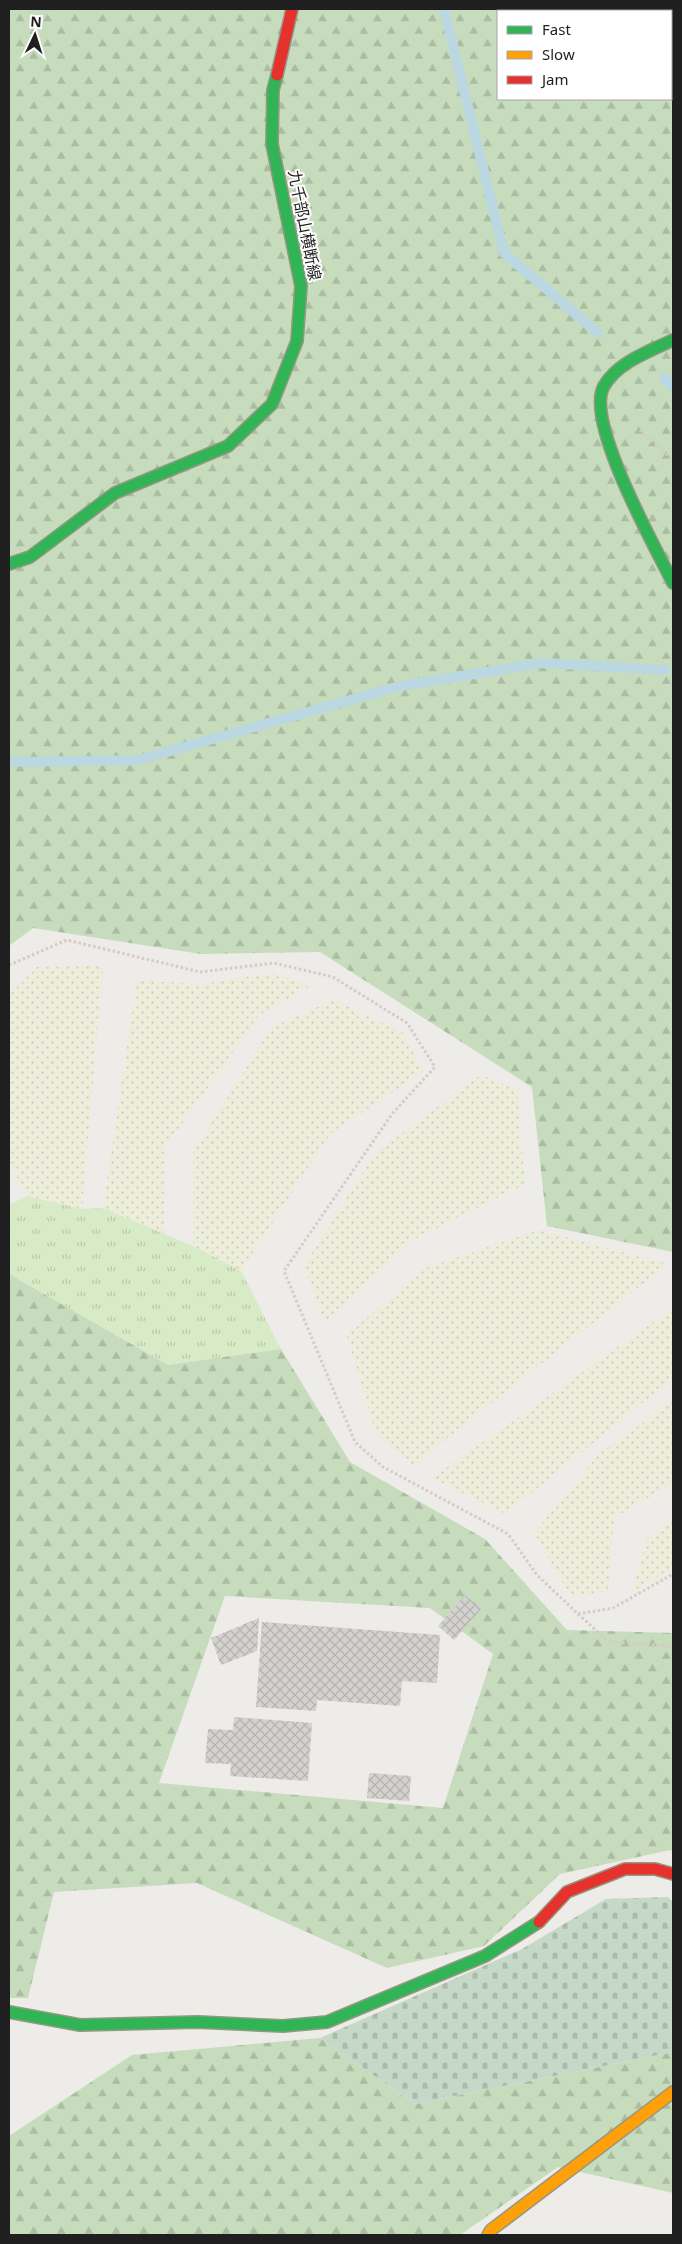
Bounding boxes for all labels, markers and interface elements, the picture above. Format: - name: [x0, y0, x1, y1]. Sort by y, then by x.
- north arrow: [10, 10, 60, 60]
- legend: [497, 10, 672, 100]
- text: N: [30, 12, 42, 31]
- text: Fast: [542, 19, 571, 39]
- text: Slow: [542, 44, 575, 64]
- text: Jam: [540, 69, 569, 89]
- street label: 九千部山横断線: [284, 168, 326, 282]

